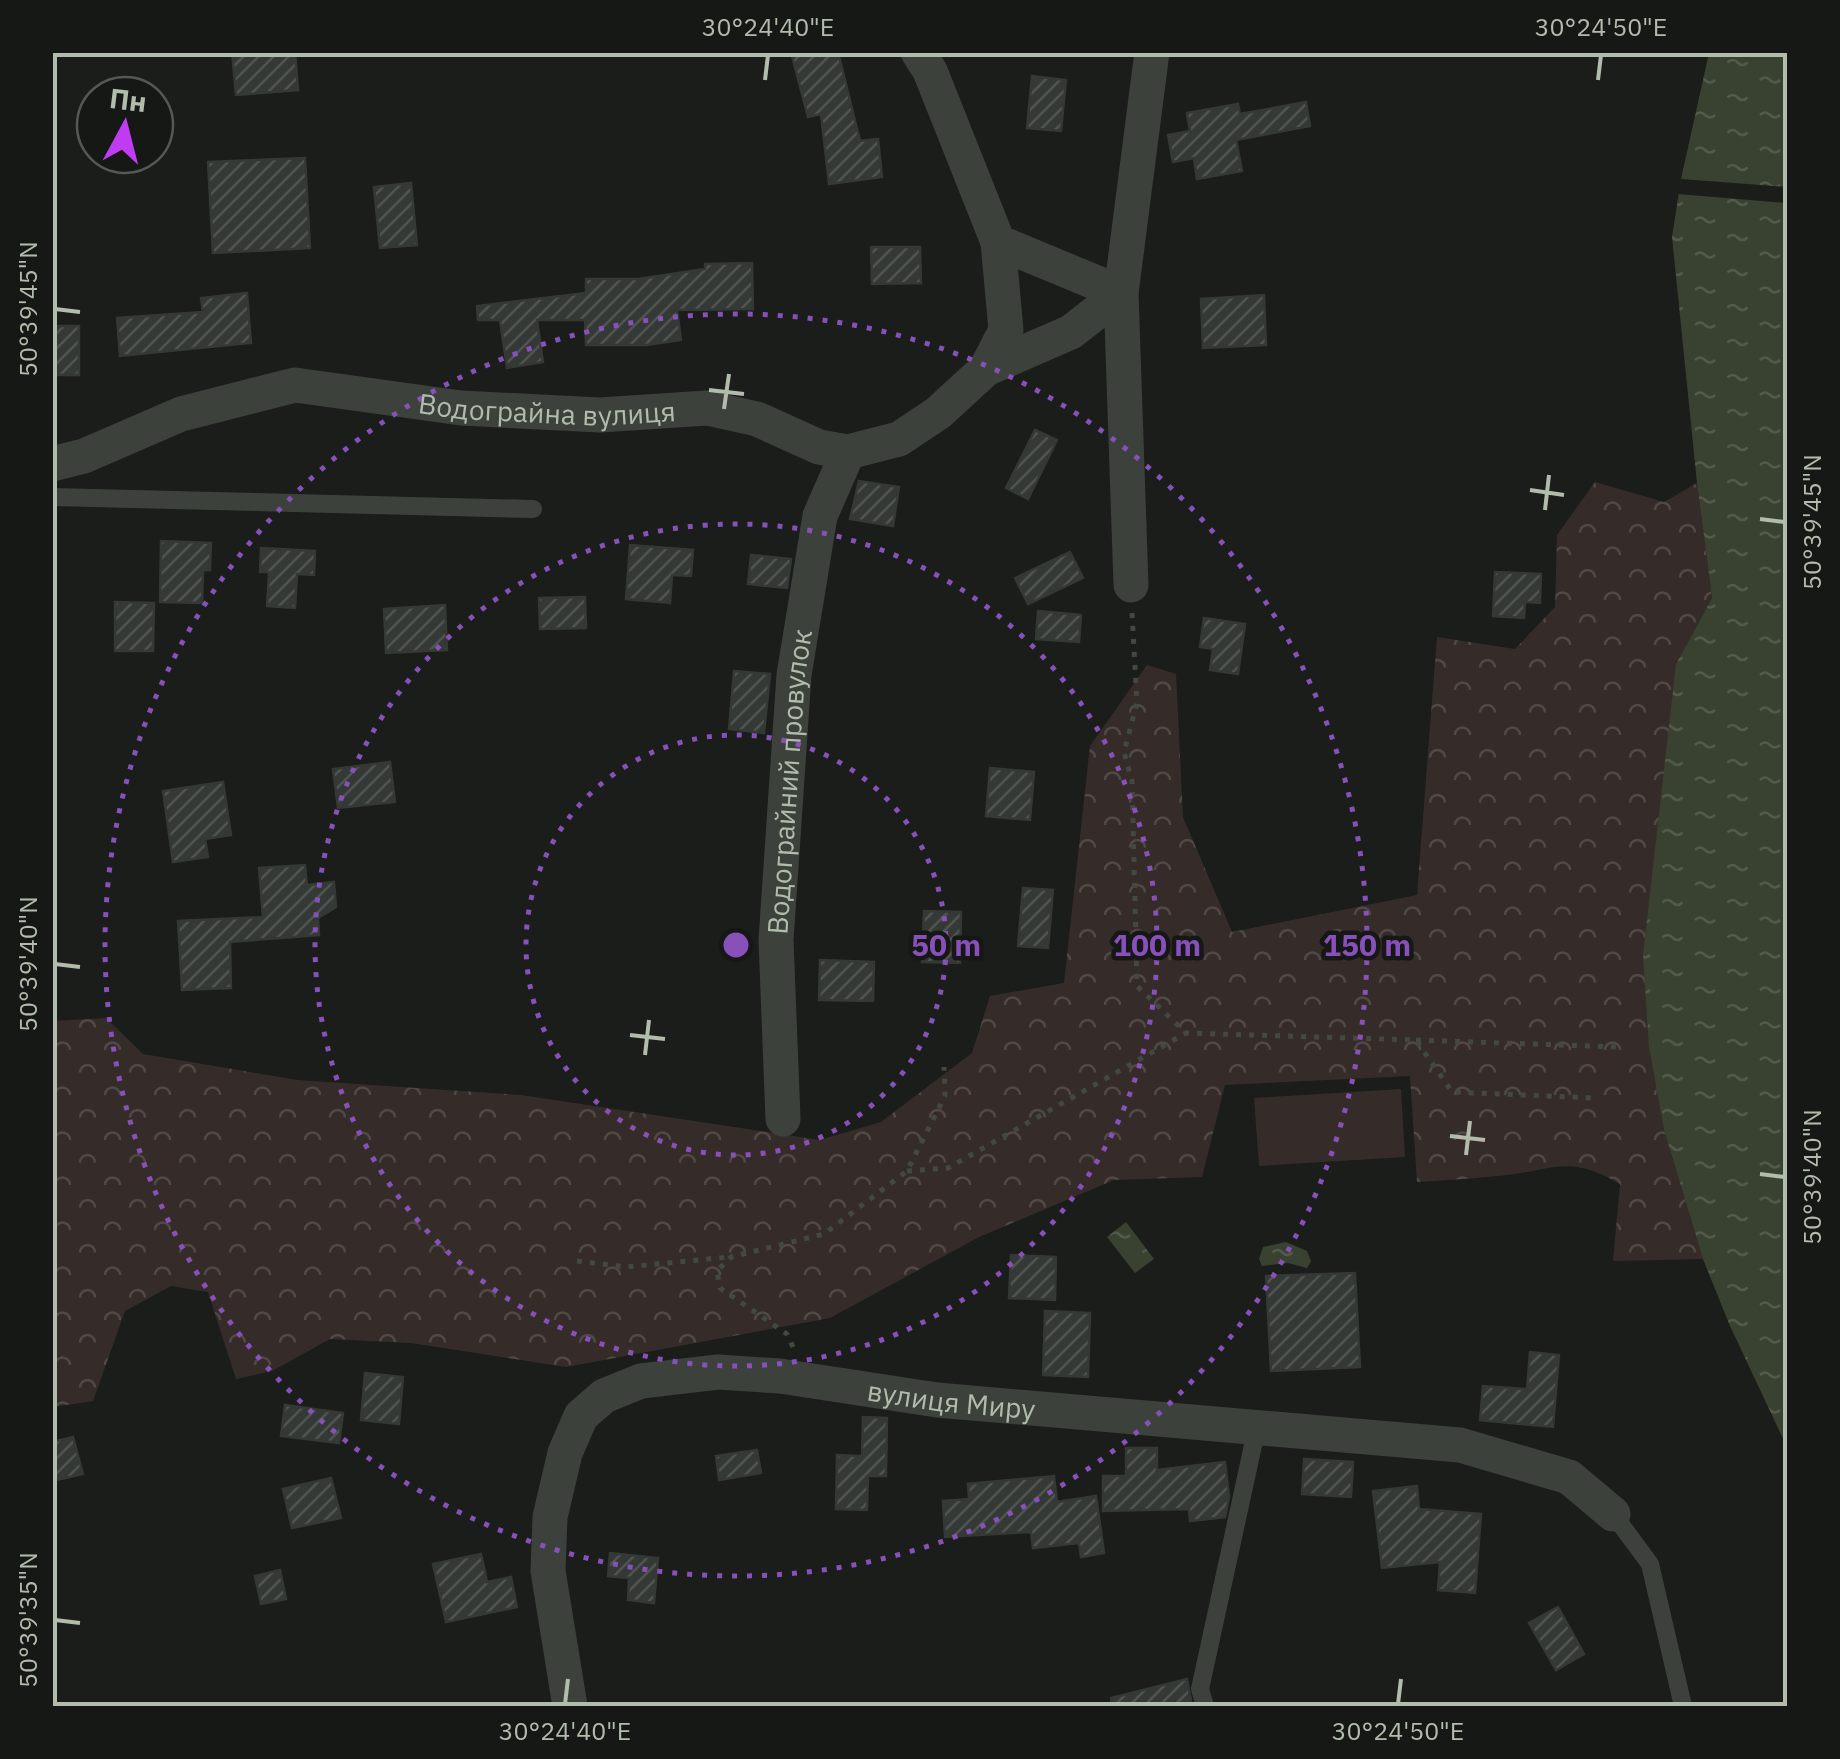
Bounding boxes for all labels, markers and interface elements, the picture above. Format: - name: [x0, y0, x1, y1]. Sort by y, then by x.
- text: 30°24'40"E: [702, 10, 834, 43]
- text: 30°24'50"E: [1535, 10, 1667, 43]
- north arrow: [75, 75, 175, 175]
- text: Пн: [107, 79, 149, 120]
- text: 50°39'45"N: [11, 241, 44, 377]
- street label: Водограйна вулиця: [416, 384, 677, 434]
- text: 50°39'45"N: [1795, 454, 1828, 590]
- street label: Водограйний провулок: [758, 626, 820, 935]
- text: 50°39'40"N: [11, 896, 44, 1032]
- text: 50 m: [911, 925, 981, 964]
- text: 100 m: [1113, 925, 1201, 964]
- text: 150 m: [1323, 925, 1411, 964]
- centre of rings: [718, 927, 754, 963]
- text: 50°39'40"N: [1795, 1109, 1828, 1245]
- street label: вулиця Миру: [865, 1371, 1037, 1427]
- text: 50°39'35"N: [11, 1552, 44, 1688]
- text: 30°24'40"E: [499, 1714, 631, 1747]
- text: 30°24'50"E: [1332, 1714, 1464, 1747]

